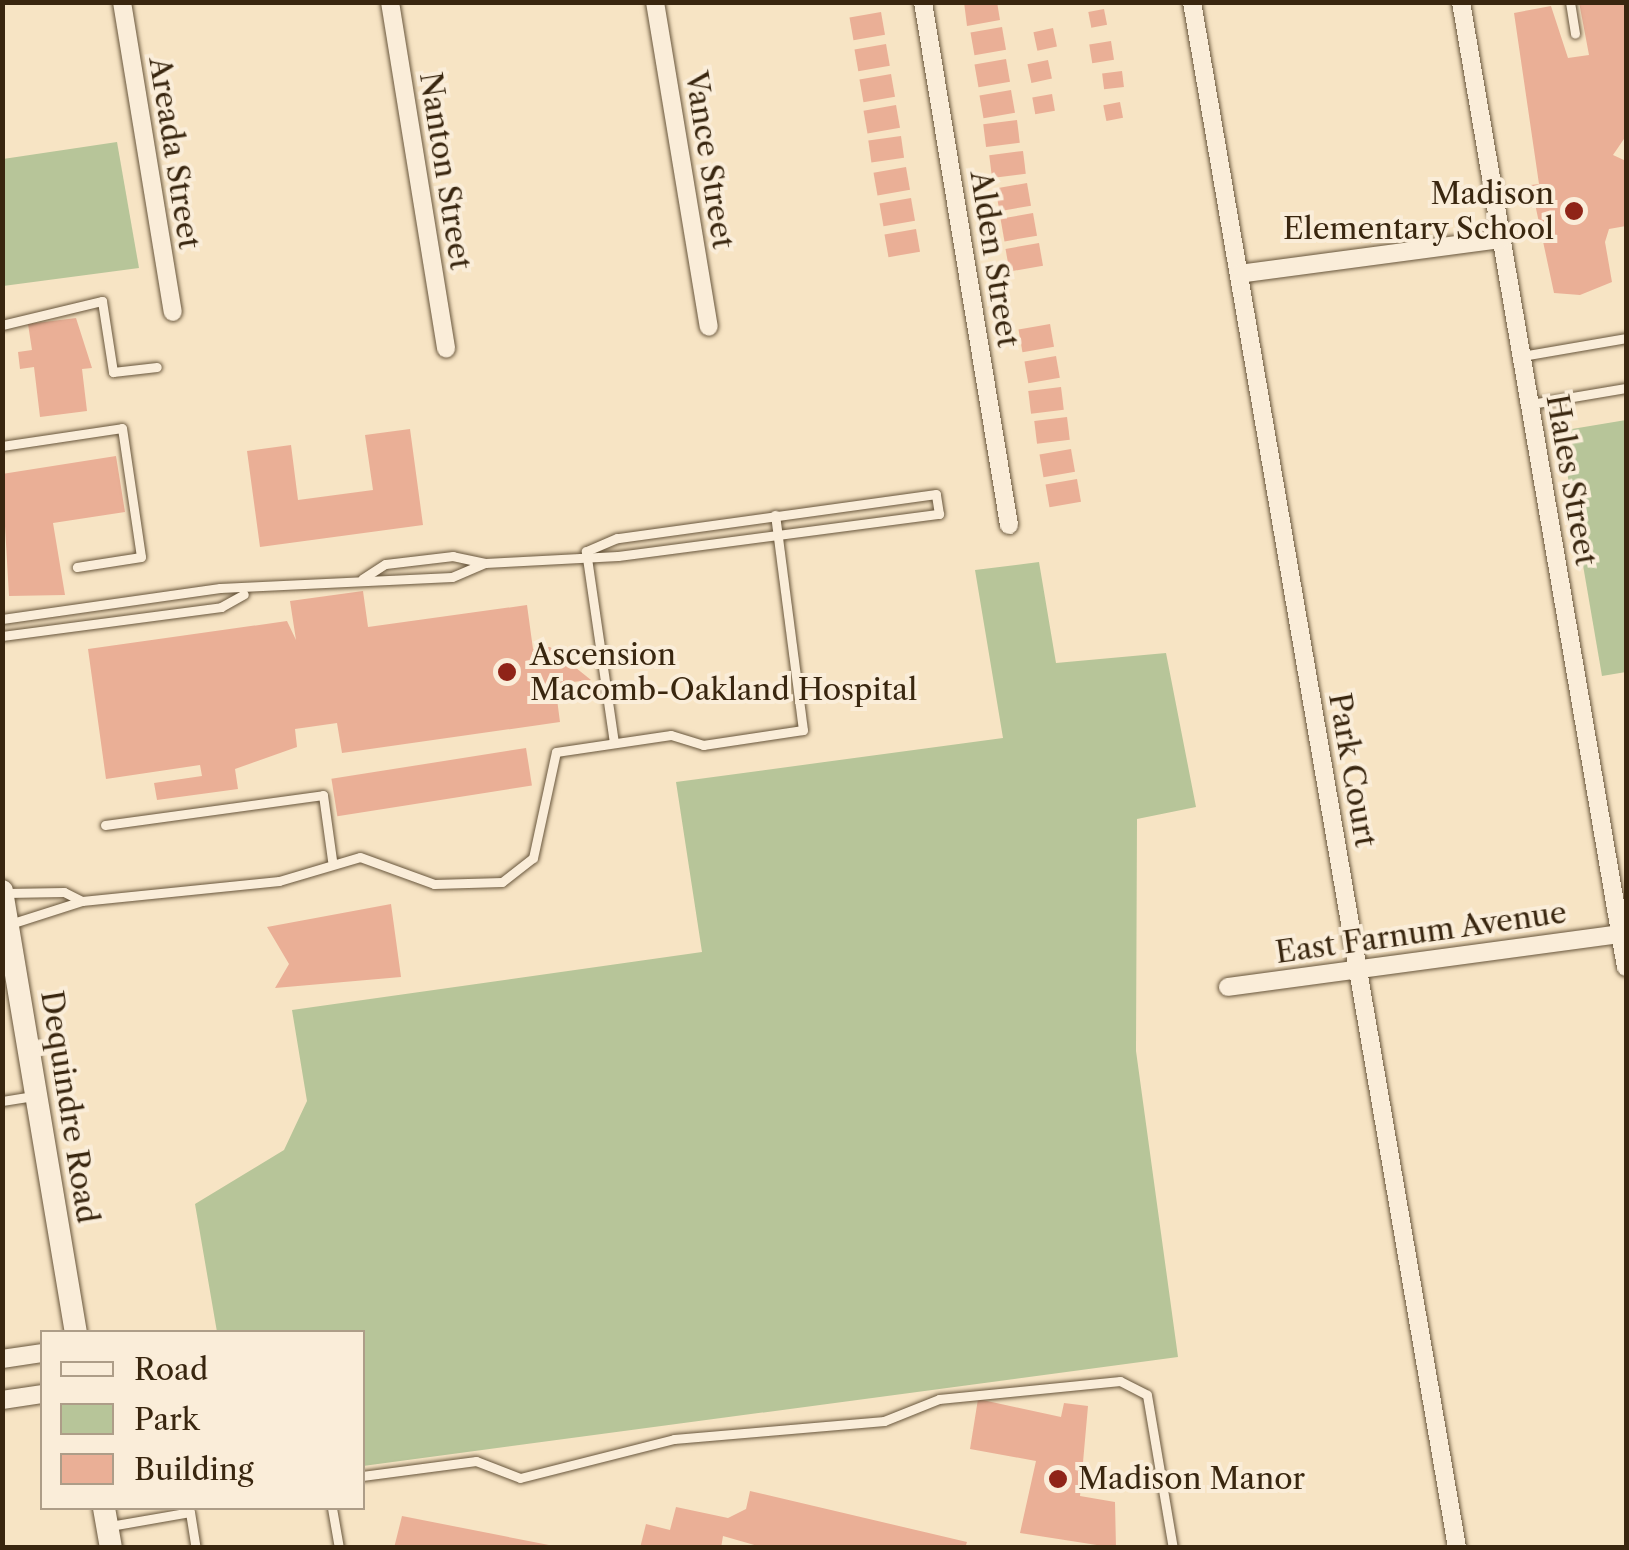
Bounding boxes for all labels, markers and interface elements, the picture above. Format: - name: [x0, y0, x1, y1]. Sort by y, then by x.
- street label: Areada Street: [141, 54, 207, 252]
- street label: Vance Street: [677, 69, 741, 251]
- street label: Nanton Street: [412, 70, 478, 272]
- street label: Alden Street: [962, 168, 1026, 350]
- place label: Madison Elementary School: [1282, 176, 1554, 246]
- marker: Madison Elementary School: [1563, 200, 1585, 222]
- street label: Hales Street: [1538, 392, 1604, 568]
- place label: Ascension Macomb-Oakland Hospital: [530, 637, 917, 708]
- marker: Ascension Macomb-Oakland Hospital: [494, 659, 520, 685]
- street label: Park Court: [1321, 690, 1383, 850]
- street label: East Farnum Avenue: [1273, 895, 1569, 971]
- street label: Dequindre Road: [33, 988, 105, 1226]
- legend: [40, 1330, 365, 1510]
- text: Road: [134, 1351, 208, 1388]
- text: Park: [134, 1401, 199, 1438]
- text: Building: [134, 1451, 254, 1488]
- place label: Madison Manor: [1078, 1461, 1305, 1497]
- marker: Madison Manor: [1047, 1468, 1069, 1490]

